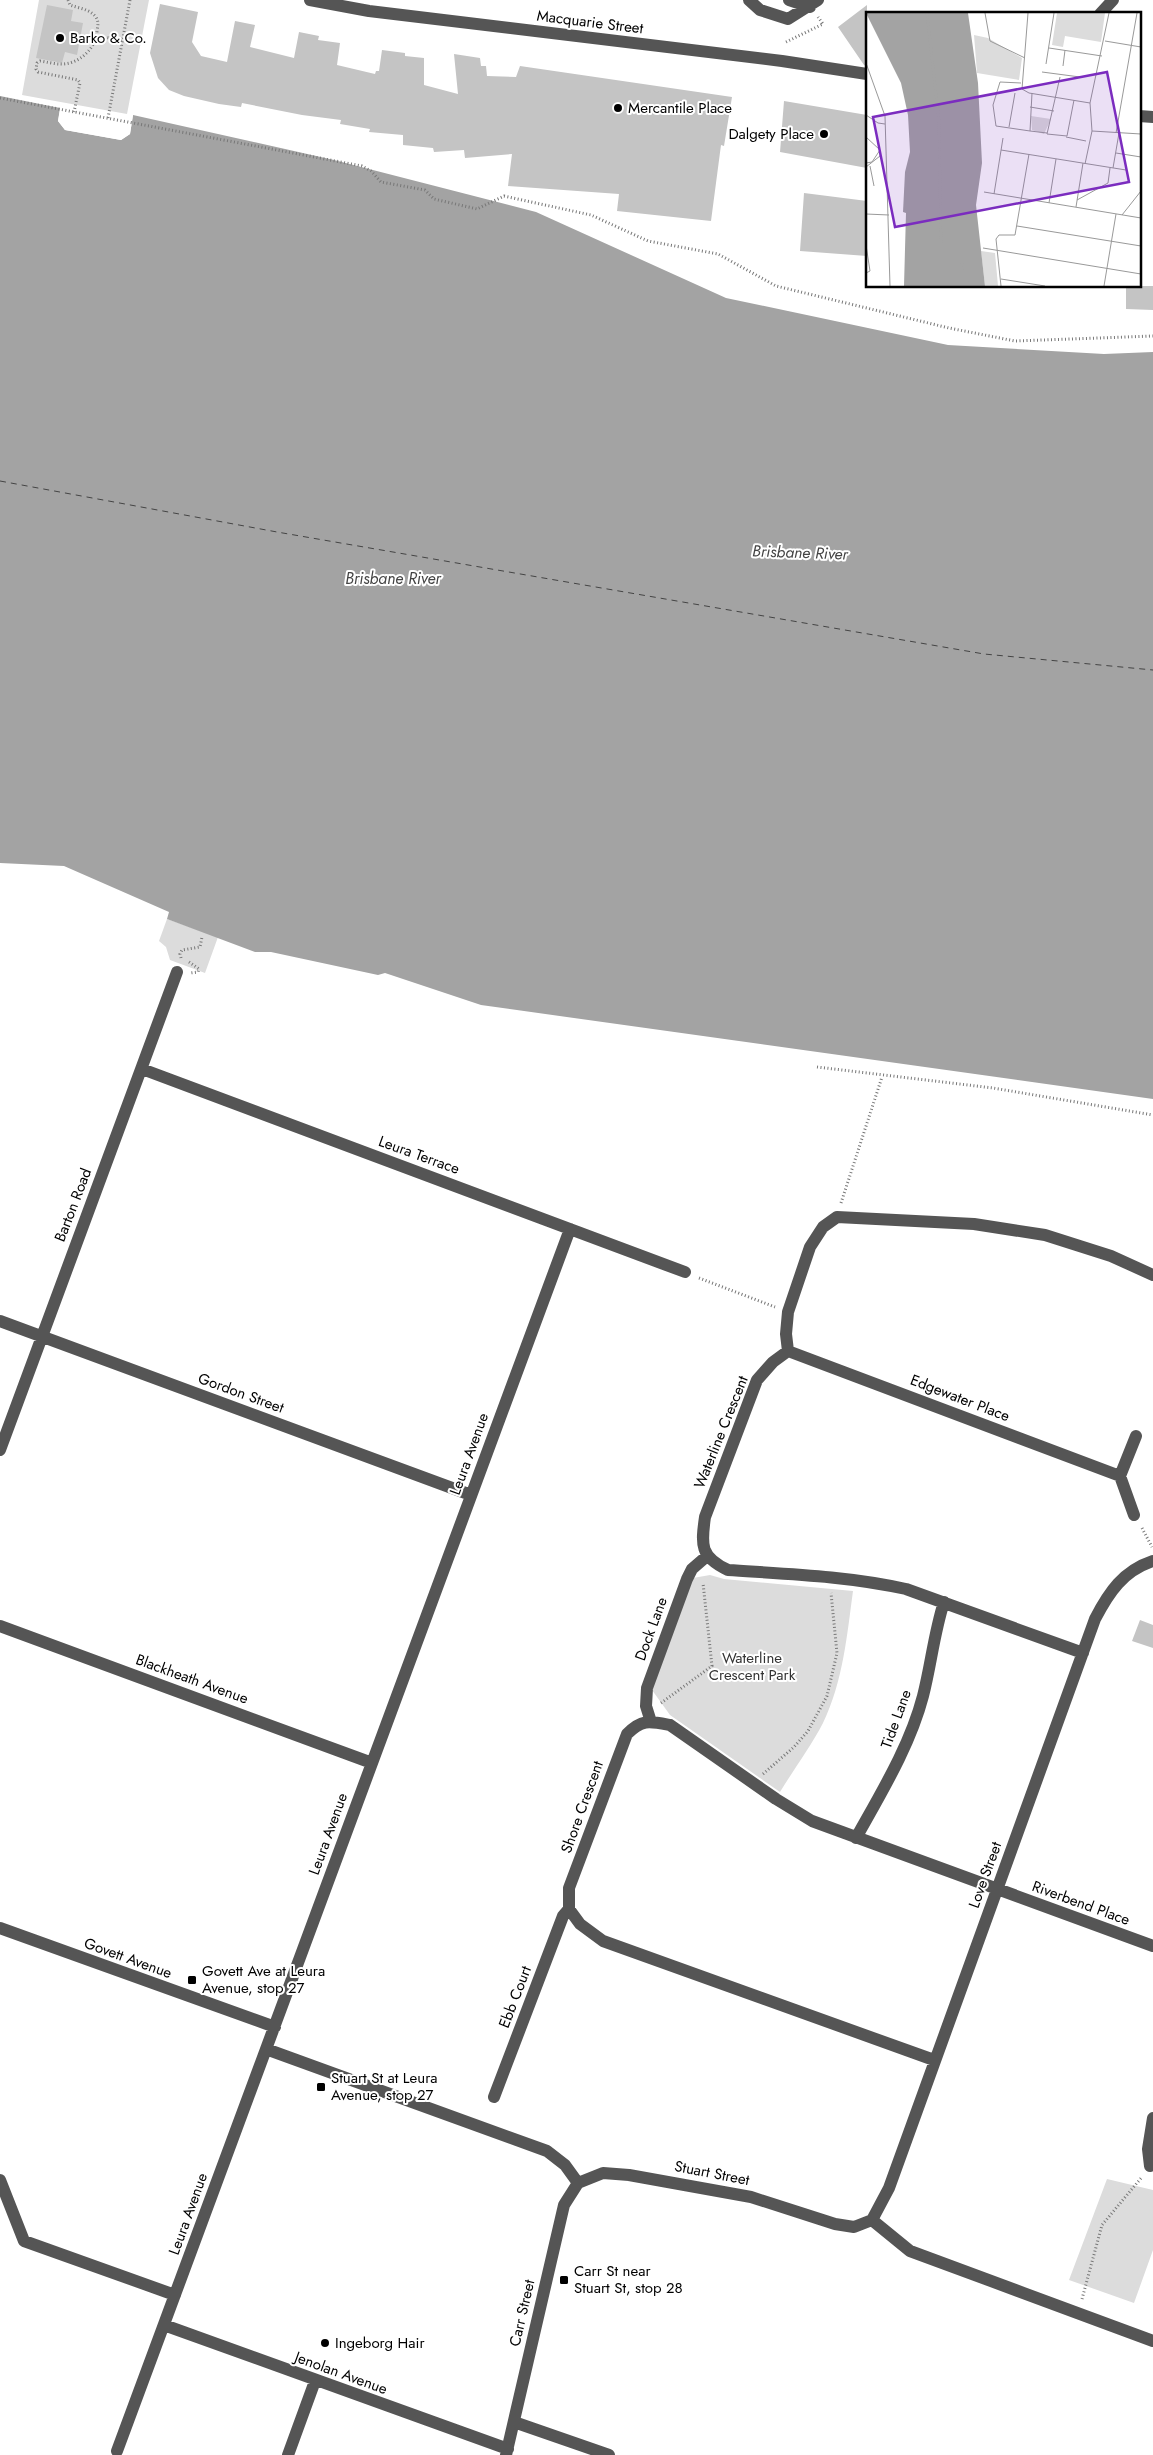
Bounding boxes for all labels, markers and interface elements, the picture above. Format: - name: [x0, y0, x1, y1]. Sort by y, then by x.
- street label: Macquarie Street: [535, 5, 645, 40]
- inset map: [866, 12, 1140, 288]
- place label: Barko & Co.: [70, 27, 147, 49]
- marker: Barko & Co.: [54, 32, 66, 44]
- place label: Mercantile Place: [628, 97, 732, 119]
- marker: Mercantile Place: [612, 102, 624, 114]
- place label: Dalgety Place: [728, 123, 814, 145]
- marker: Dalgety Place: [818, 128, 830, 140]
- water label: Brisbane River: [752, 539, 850, 566]
- water label: Brisbane River: [345, 567, 442, 590]
- street label: Leura Terrace: [375, 1130, 463, 1180]
- street label: Barton Road: [49, 1165, 97, 1245]
- street label: Gordon Street: [195, 1367, 287, 1419]
- street label: Edgewater Place: [907, 1369, 1013, 1427]
- street label: Waterline Crescent: [688, 1372, 754, 1492]
- street label: Leura Avenue: [444, 1410, 494, 1498]
- street label: Dock Lane: [629, 1594, 673, 1664]
- park label: Waterline Crescent Park: [709, 1647, 796, 1686]
- street label: Blackheath Avenue: [133, 1648, 252, 1710]
- street label: Tide Lane: [875, 1686, 917, 1752]
- street label: Shore Crescent: [555, 1757, 609, 1856]
- street label: Leura Avenue: [303, 1790, 353, 1878]
- street label: Love Street: [963, 1838, 1007, 1911]
- street label: Riverbend Place: [1029, 1875, 1133, 1931]
- street label: Govett Avenue: [81, 1932, 175, 1984]
- place label: Govett Ave at Leura Avenue, stop 27: [202, 1960, 325, 1999]
- street label: Ebb Court: [493, 1962, 537, 2031]
- marker: Govett Ave at Leura Avenue, stop 27: [186, 1974, 198, 1986]
- place label: Stuart St at Leura Avenue, stop 27: [331, 2067, 438, 2106]
- marker: Stuart St at Leura Avenue, stop 27: [315, 2081, 327, 2093]
- street label: Stuart Street: [673, 2155, 752, 2191]
- street label: Leura Avenue: [163, 2170, 213, 2258]
- place label: Carr St near Stuart St, stop 28: [574, 2260, 683, 2299]
- marker: Carr St near Stuart St, stop 28: [558, 2274, 570, 2286]
- street label: Carr Street: [504, 2277, 540, 2349]
- place label: Ingeborg Hair: [335, 2332, 425, 2354]
- marker: Ingeborg Hair: [319, 2337, 331, 2349]
- street label: Jenolan Avenue: [290, 2345, 391, 2400]

